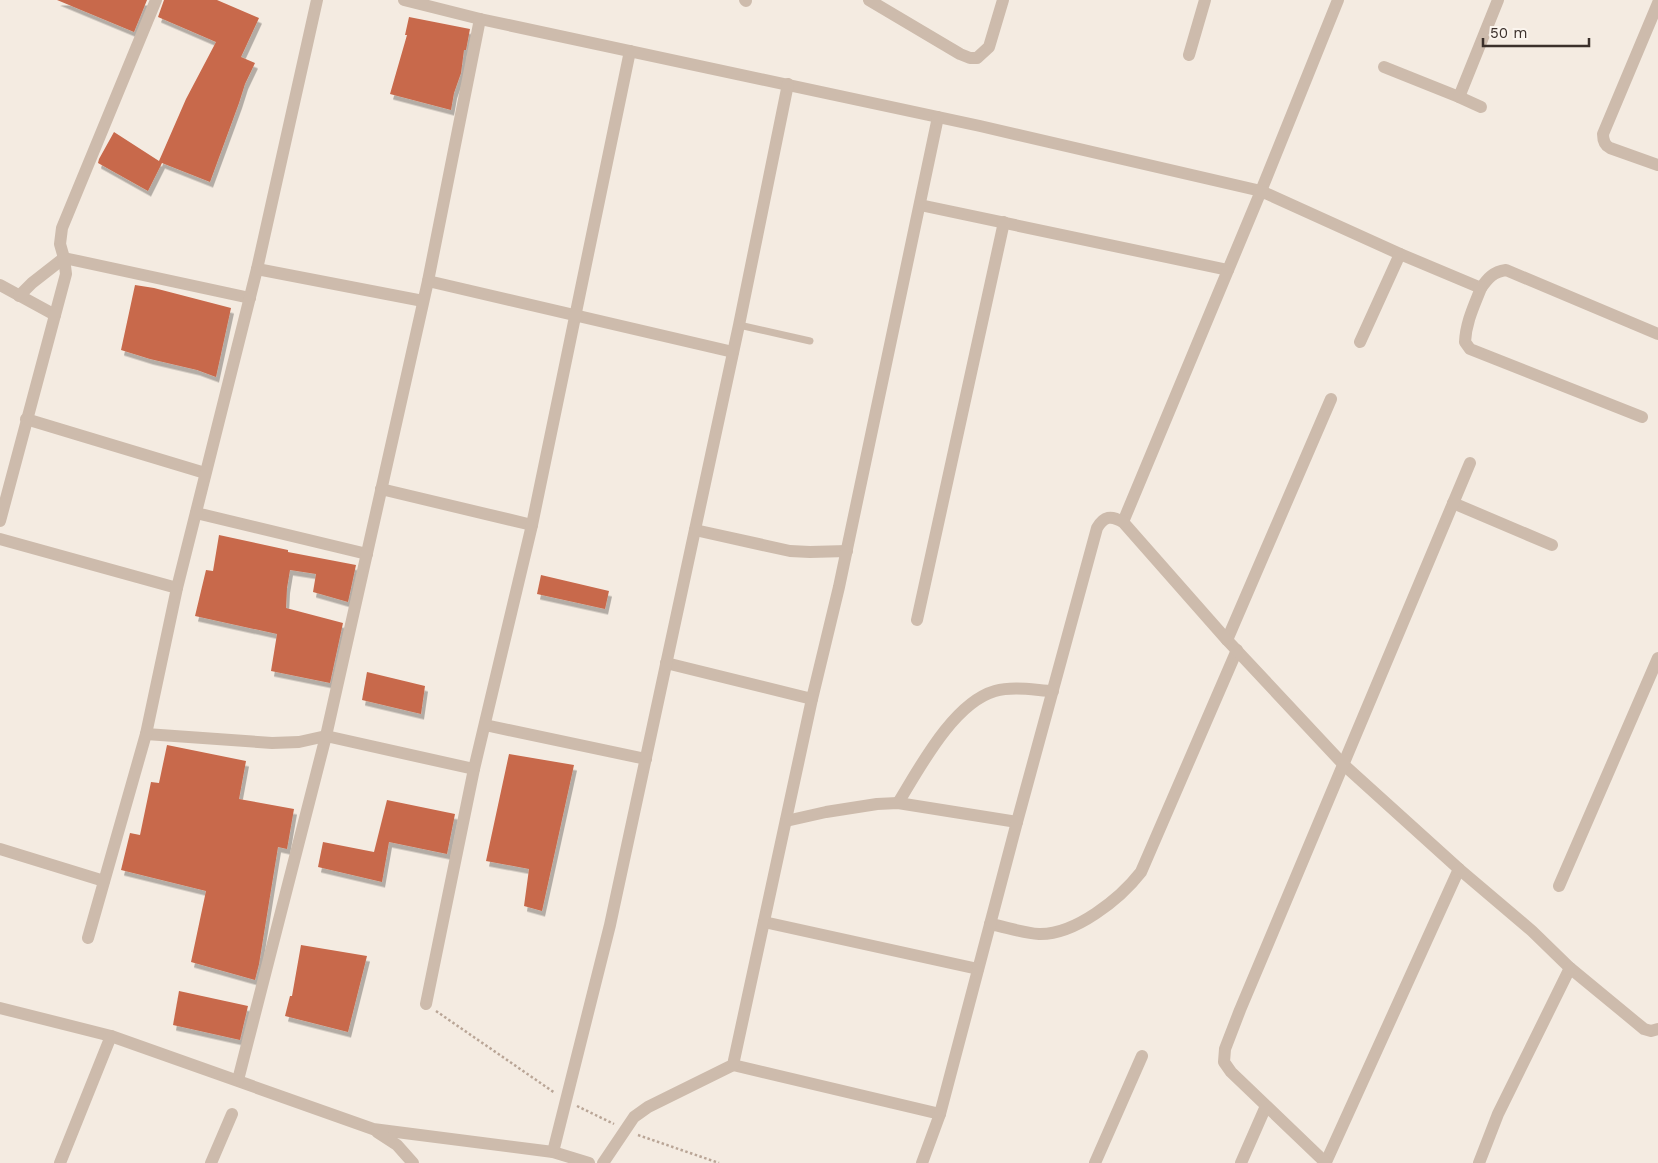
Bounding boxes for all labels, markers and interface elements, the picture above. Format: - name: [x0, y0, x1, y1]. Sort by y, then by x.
- scale bar: [1483, 15, 1589, 47]
- text: 50 m: [1490, 24, 1527, 42]

